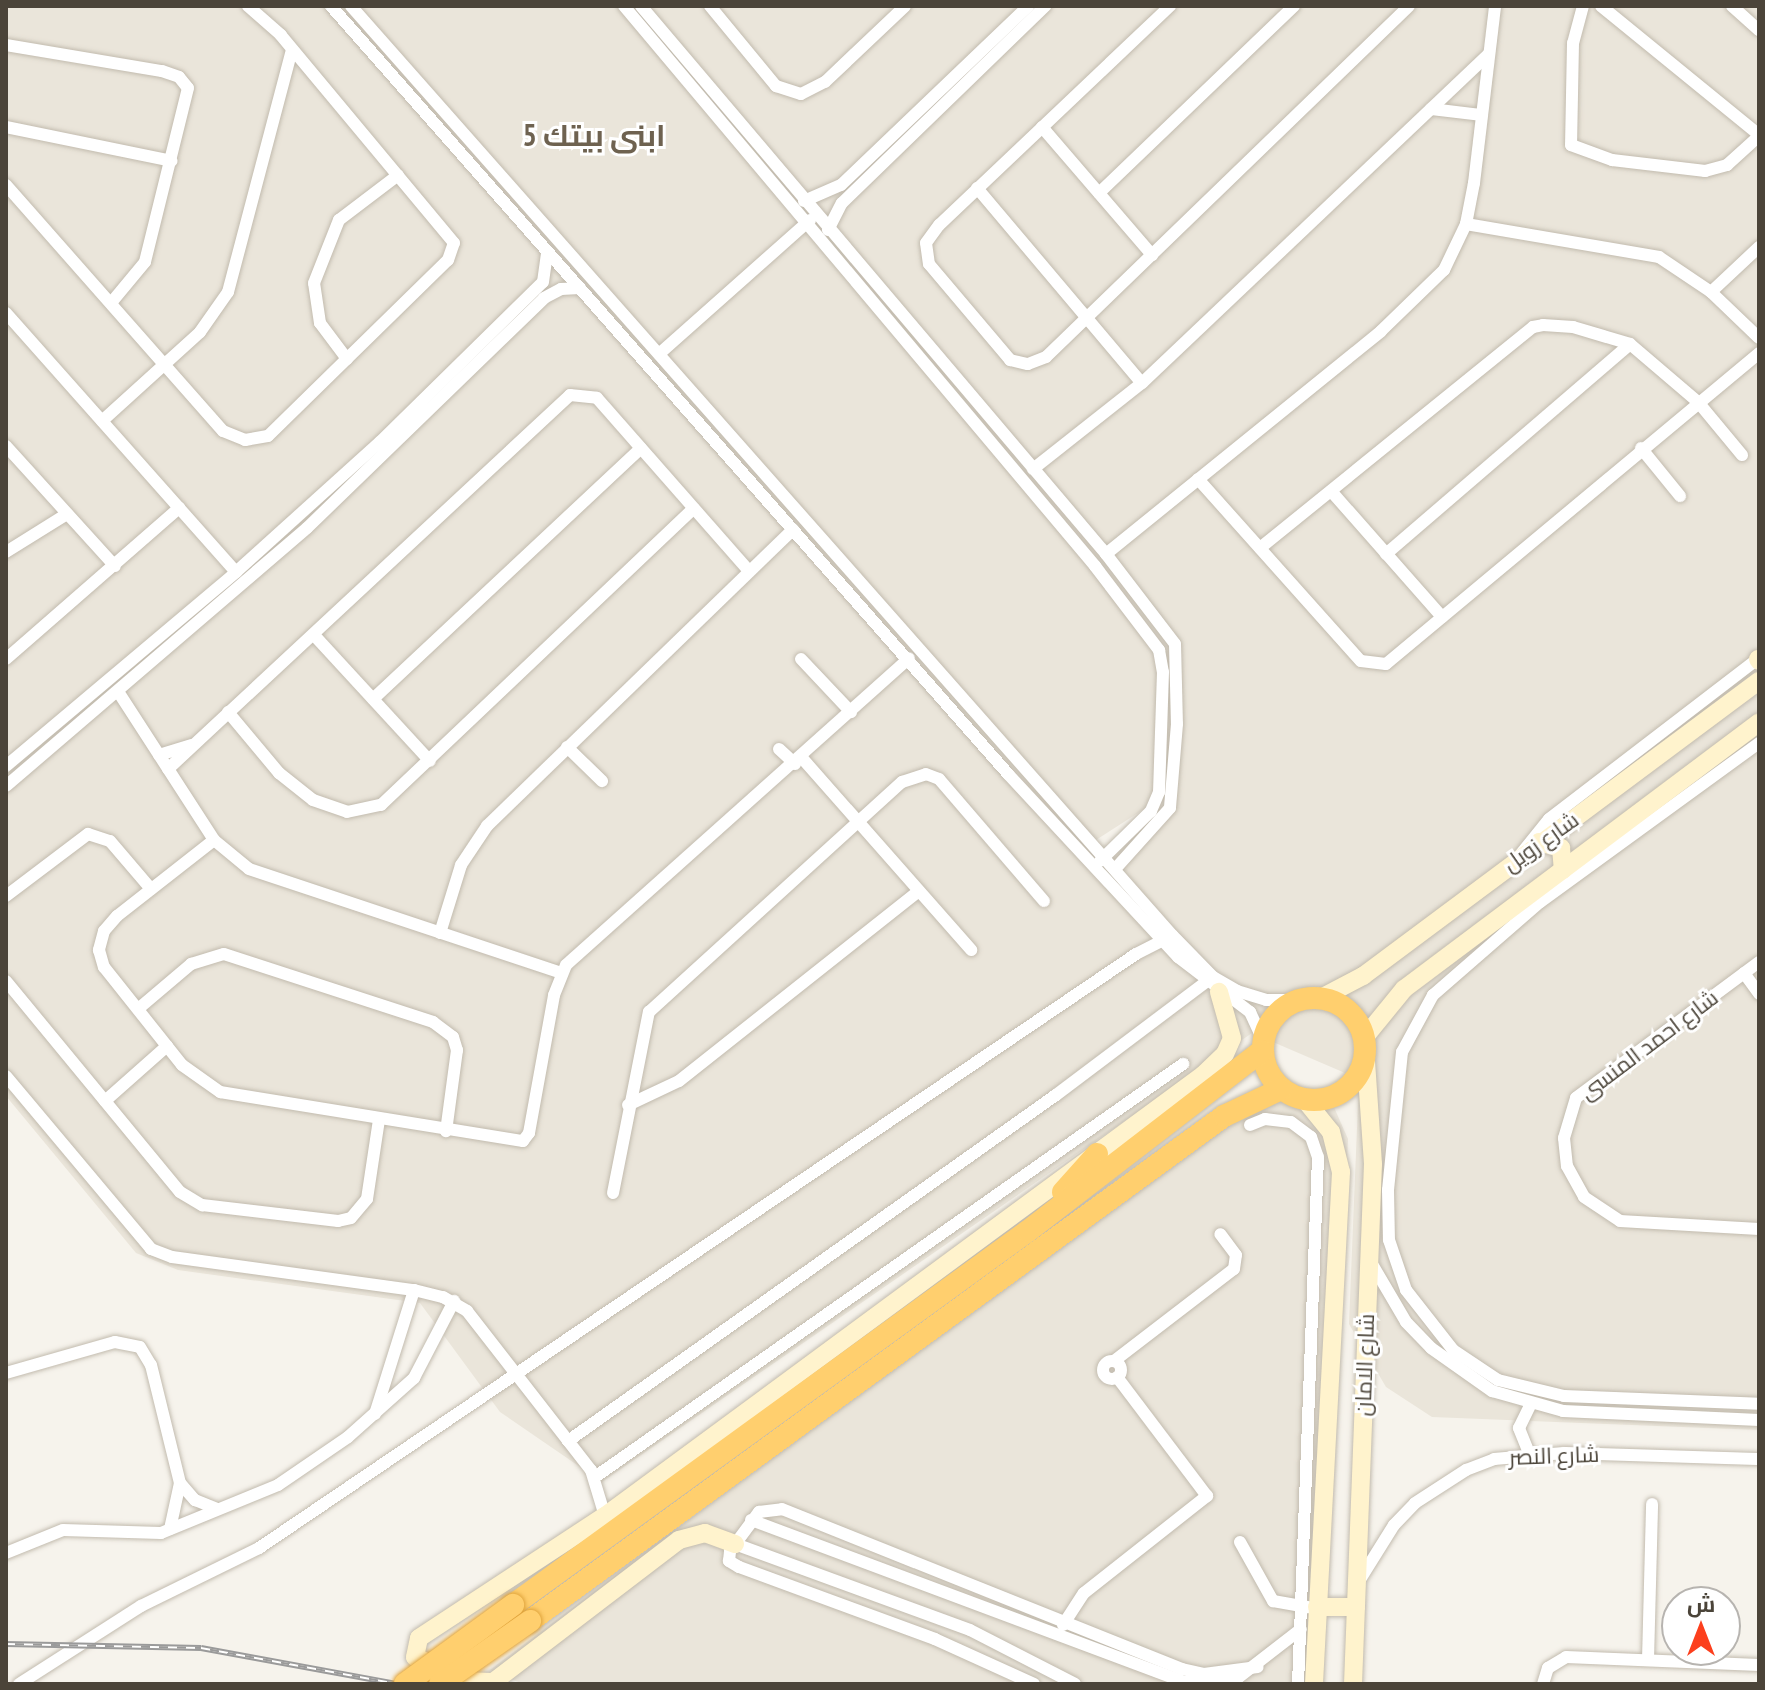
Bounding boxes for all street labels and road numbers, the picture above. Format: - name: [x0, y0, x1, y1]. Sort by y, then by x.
- street label: شارع زويل: [1498, 806, 1584, 878]
- street label: شارع احمد المنسى: [1575, 984, 1723, 1106]
- street label: شارع الامان: [1350, 1313, 1380, 1417]
- street label: شارع النصر: [1508, 1441, 1600, 1471]

